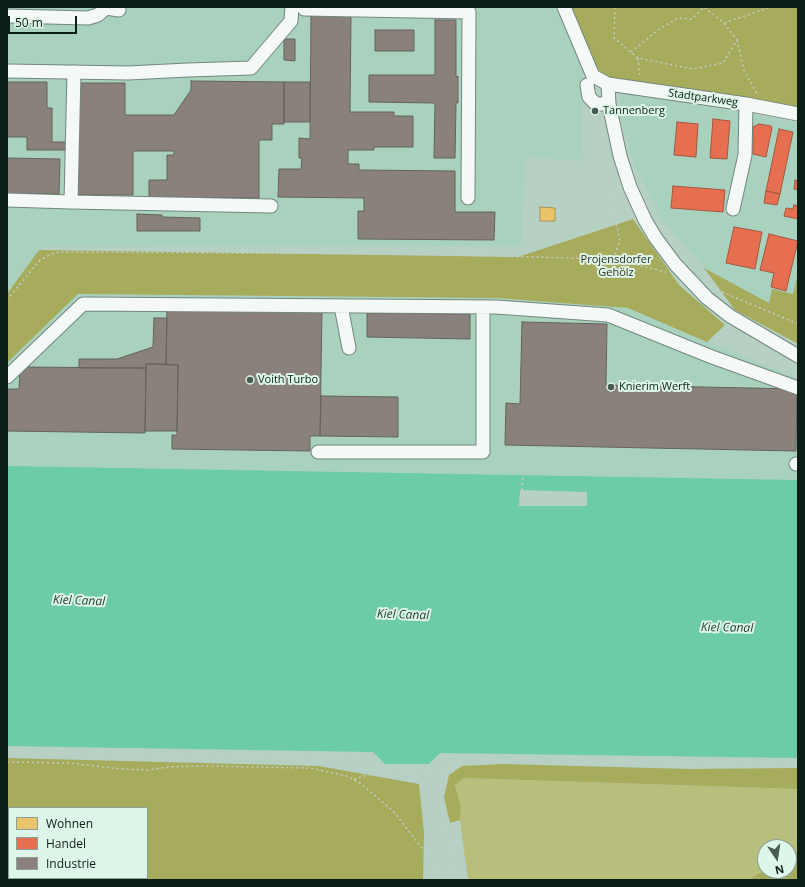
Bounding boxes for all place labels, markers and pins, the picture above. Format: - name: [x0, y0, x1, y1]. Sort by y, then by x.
- place label: Tannenberg: [603, 104, 665, 118]
- marker: Tannenberg: [590, 106, 600, 116]
- place label: Voith Turbo: [258, 373, 318, 387]
- marker: Voith Turbo: [245, 375, 255, 385]
- place label: Knierim Werft: [619, 380, 690, 394]
- marker: Knierim Werft: [606, 382, 616, 392]

